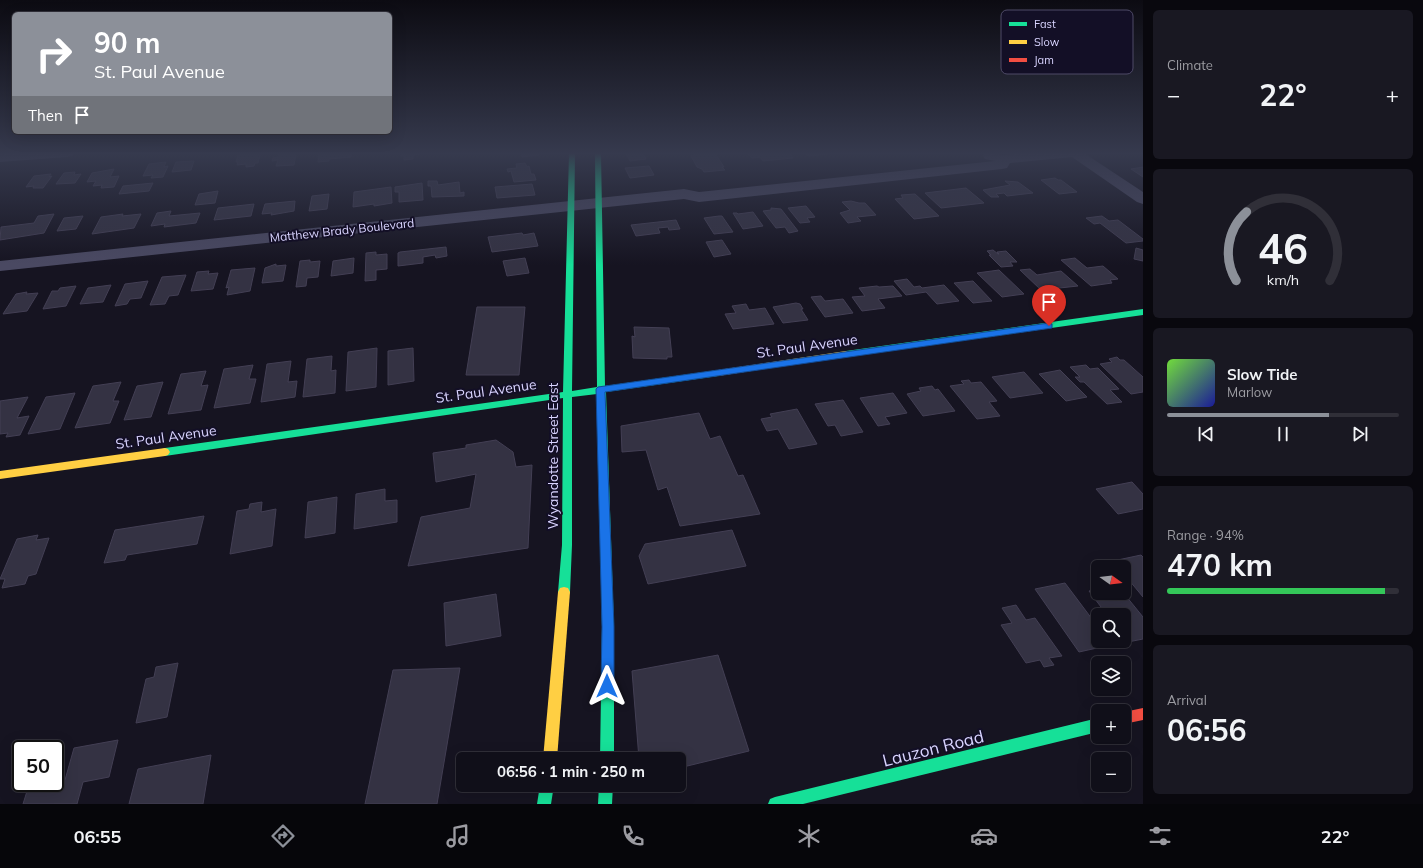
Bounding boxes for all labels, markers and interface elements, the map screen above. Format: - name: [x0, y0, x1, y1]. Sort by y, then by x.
- legend: [1001, 10, 1133, 74]
- text: Fast: [1034, 17, 1056, 31]
- text: 90 m: [94, 25, 160, 60]
- icon: right: [28, 28, 80, 80]
- text: Slow: [1034, 35, 1060, 49]
- text: Jam: [1034, 53, 1054, 67]
- text: Climate: [1167, 57, 1213, 73]
- text: St. Paul Avenue: [94, 60, 225, 83]
- text: 22°: [1259, 76, 1307, 114]
- text: −: [1167, 81, 1180, 109]
- text: +: [1386, 81, 1399, 109]
- icon: arrive: [71, 104, 93, 126]
- text: Then: [28, 106, 63, 125]
- street label: Matthew Brady Boulevard: [269, 215, 415, 245]
- text: 46: [1258, 222, 1308, 274]
- text: km/h: [1267, 271, 1299, 289]
- pin: [1032, 285, 1066, 326]
- icon: arrive: [1038, 291, 1060, 313]
- street label: St. Paul Avenue: [755, 330, 859, 362]
- text: Slow Tide: [1227, 365, 1297, 384]
- street label: St. Paul Avenue: [434, 375, 538, 407]
- street label: Wyandotte Street East: [544, 382, 562, 529]
- text: Marlow: [1227, 384, 1272, 400]
- street label: St. Paul Avenue: [114, 421, 218, 453]
- icon: previous: [1195, 423, 1217, 445]
- icon: pause: [1272, 423, 1294, 445]
- icon: next: [1349, 423, 1371, 445]
- text: Range · 94%: [1167, 527, 1244, 543]
- text: 470 km: [1167, 546, 1273, 584]
- north arrow: [1091, 560, 1131, 600]
- map controls: [1091, 560, 1131, 792]
- button: search: [1091, 608, 1131, 648]
- button: layers: [1091, 656, 1131, 696]
- position arrow: [586, 665, 628, 707]
- text: Arrival: [1167, 692, 1207, 708]
- button: +: [1091, 704, 1131, 744]
- text: 06:56: [1167, 711, 1246, 749]
- street label: Lauzon Road: [880, 725, 986, 771]
- speed limit sign: 50: [12, 740, 64, 792]
- button: −: [1091, 752, 1131, 792]
- text: 06:56 · 1 min · 250 m: [497, 762, 645, 781]
- icon: directions: [269, 822, 297, 850]
- icon: music: [444, 822, 472, 850]
- icon: phone: [619, 822, 647, 850]
- icon: climate: [795, 822, 823, 850]
- icon: car: [970, 822, 998, 850]
- icon: filters: [1146, 822, 1174, 850]
- text: 06:55: [74, 825, 121, 848]
- text: 22°: [1321, 825, 1349, 848]

